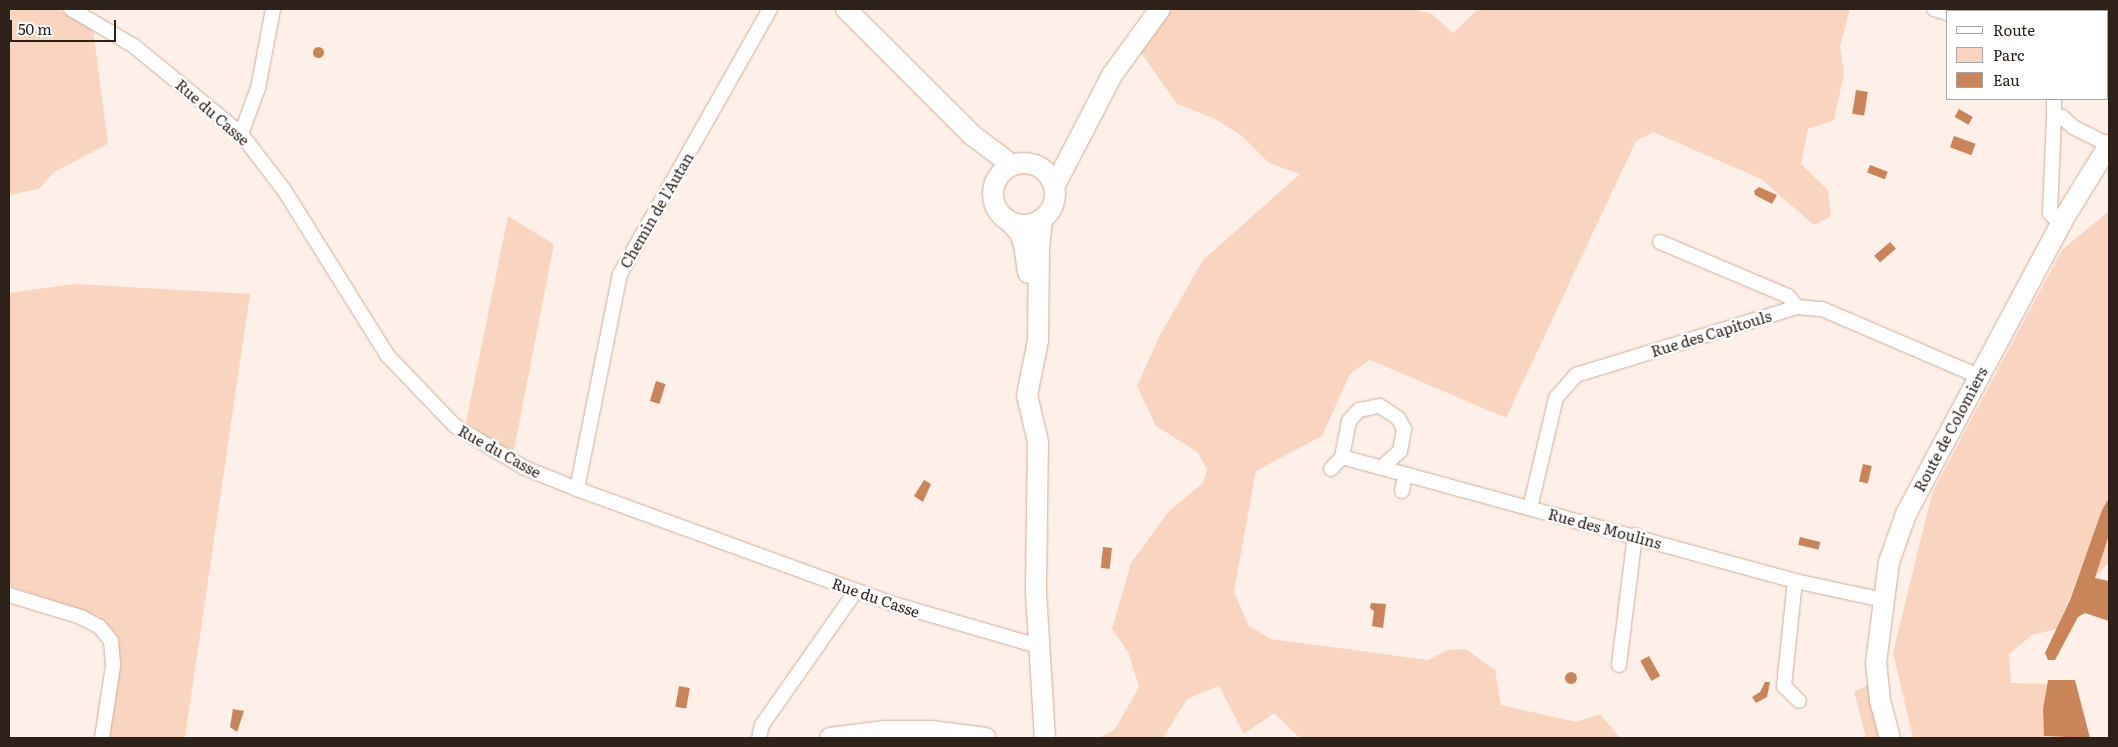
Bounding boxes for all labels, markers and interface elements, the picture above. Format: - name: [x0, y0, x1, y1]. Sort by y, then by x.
- scale bar: [12, 10, 119, 42]
- legend: [1946, 10, 2108, 100]
- text: 50 m: [18, 17, 52, 40]
- text: Route: [1993, 18, 2035, 41]
- text: Parc: [1993, 43, 2024, 66]
- text: Eau: [1993, 68, 2020, 91]
- street label: Rue du Casse: [173, 75, 253, 149]
- street label: Chemin de l'Autan: [616, 149, 696, 271]
- street label: Rue des Capitouls: [1649, 306, 1773, 360]
- street label: Route de Colomiers: [1910, 364, 1990, 494]
- street label: Rue du Casse: [456, 421, 544, 481]
- street label: Rue des Moulins: [1546, 504, 1664, 552]
- street label: Rue du Casse: [830, 574, 922, 620]

